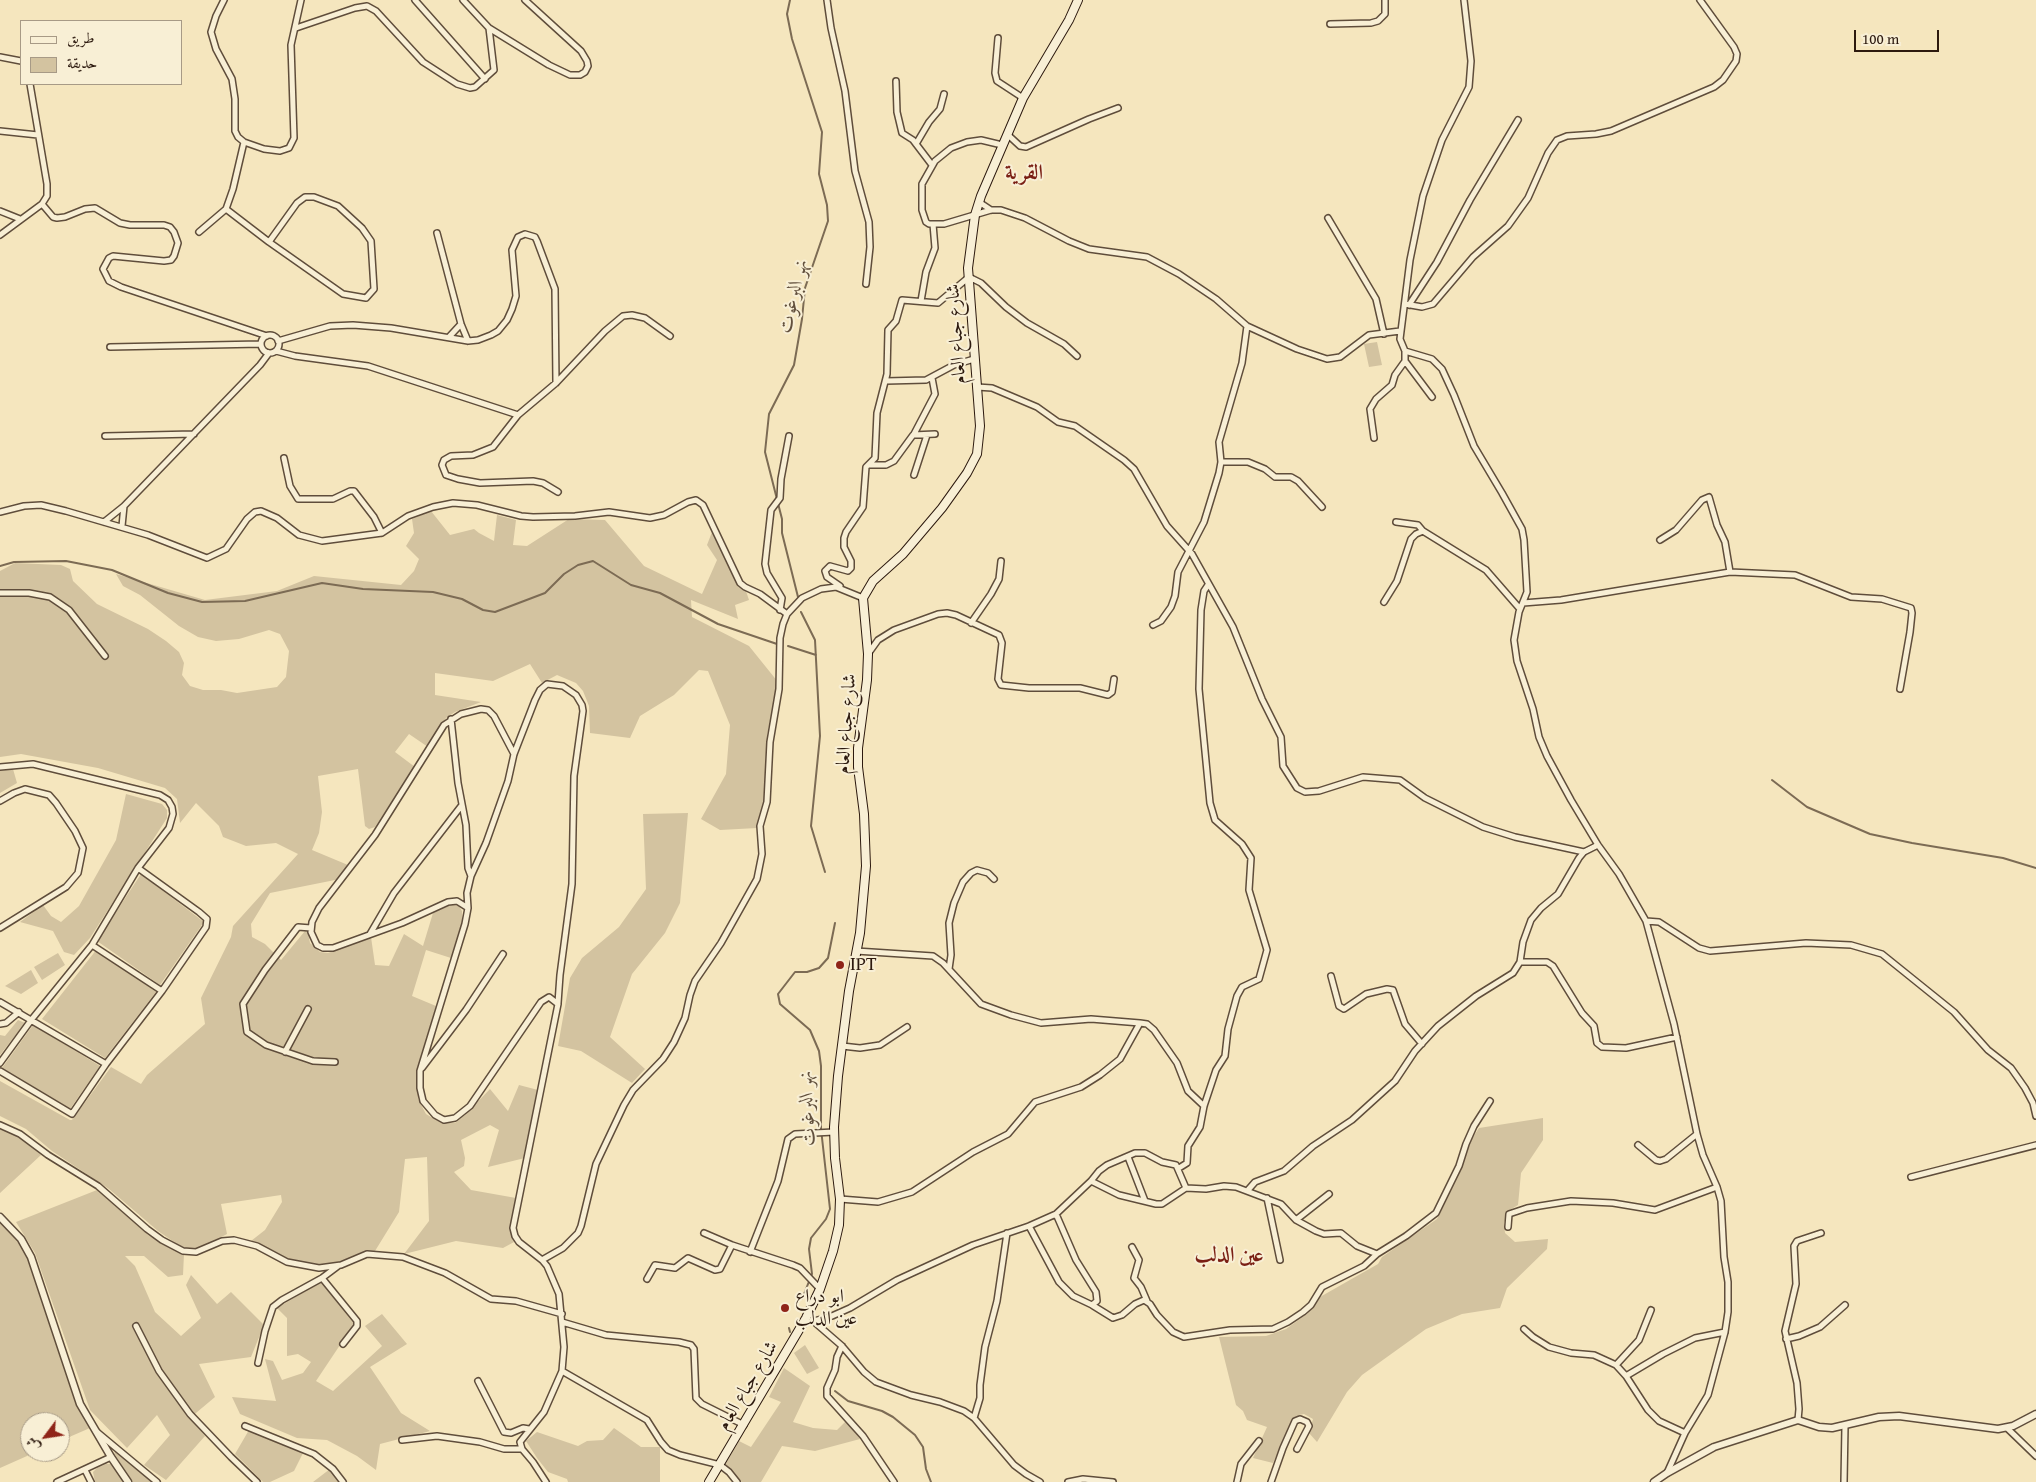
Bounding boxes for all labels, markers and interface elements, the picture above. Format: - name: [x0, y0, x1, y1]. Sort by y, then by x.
- legend: [20, 20, 182, 85]
- scale bar: [1856, 20, 1941, 52]
- text: طريق: [67, 27, 94, 48]
- text: 100 m: [1862, 28, 1899, 49]
- text: حديقة: [67, 52, 97, 73]
- district label: القرية: [1005, 161, 1043, 187]
- water label: نهر البرغوت: [774, 257, 814, 335]
- street label: شارع جباع العام: [942, 283, 972, 385]
- street label: شارع جباع العام: [832, 673, 862, 775]
- place label: IPT: [850, 954, 877, 976]
- marker: IPT: [834, 959, 846, 971]
- water label: نهر البرغوت: [794, 1070, 822, 1146]
- district label: عين الدلب: [1195, 1243, 1263, 1269]
- place label: ابو دراع عين الدلب: [795, 1286, 857, 1330]
- marker: ابو دراع عين الدلب: [779, 1302, 791, 1314]
- street label: شارع جباع العام: [712, 1337, 784, 1435]
- north arrow: [20, 1412, 70, 1462]
- text: ش: [21, 1433, 45, 1455]

